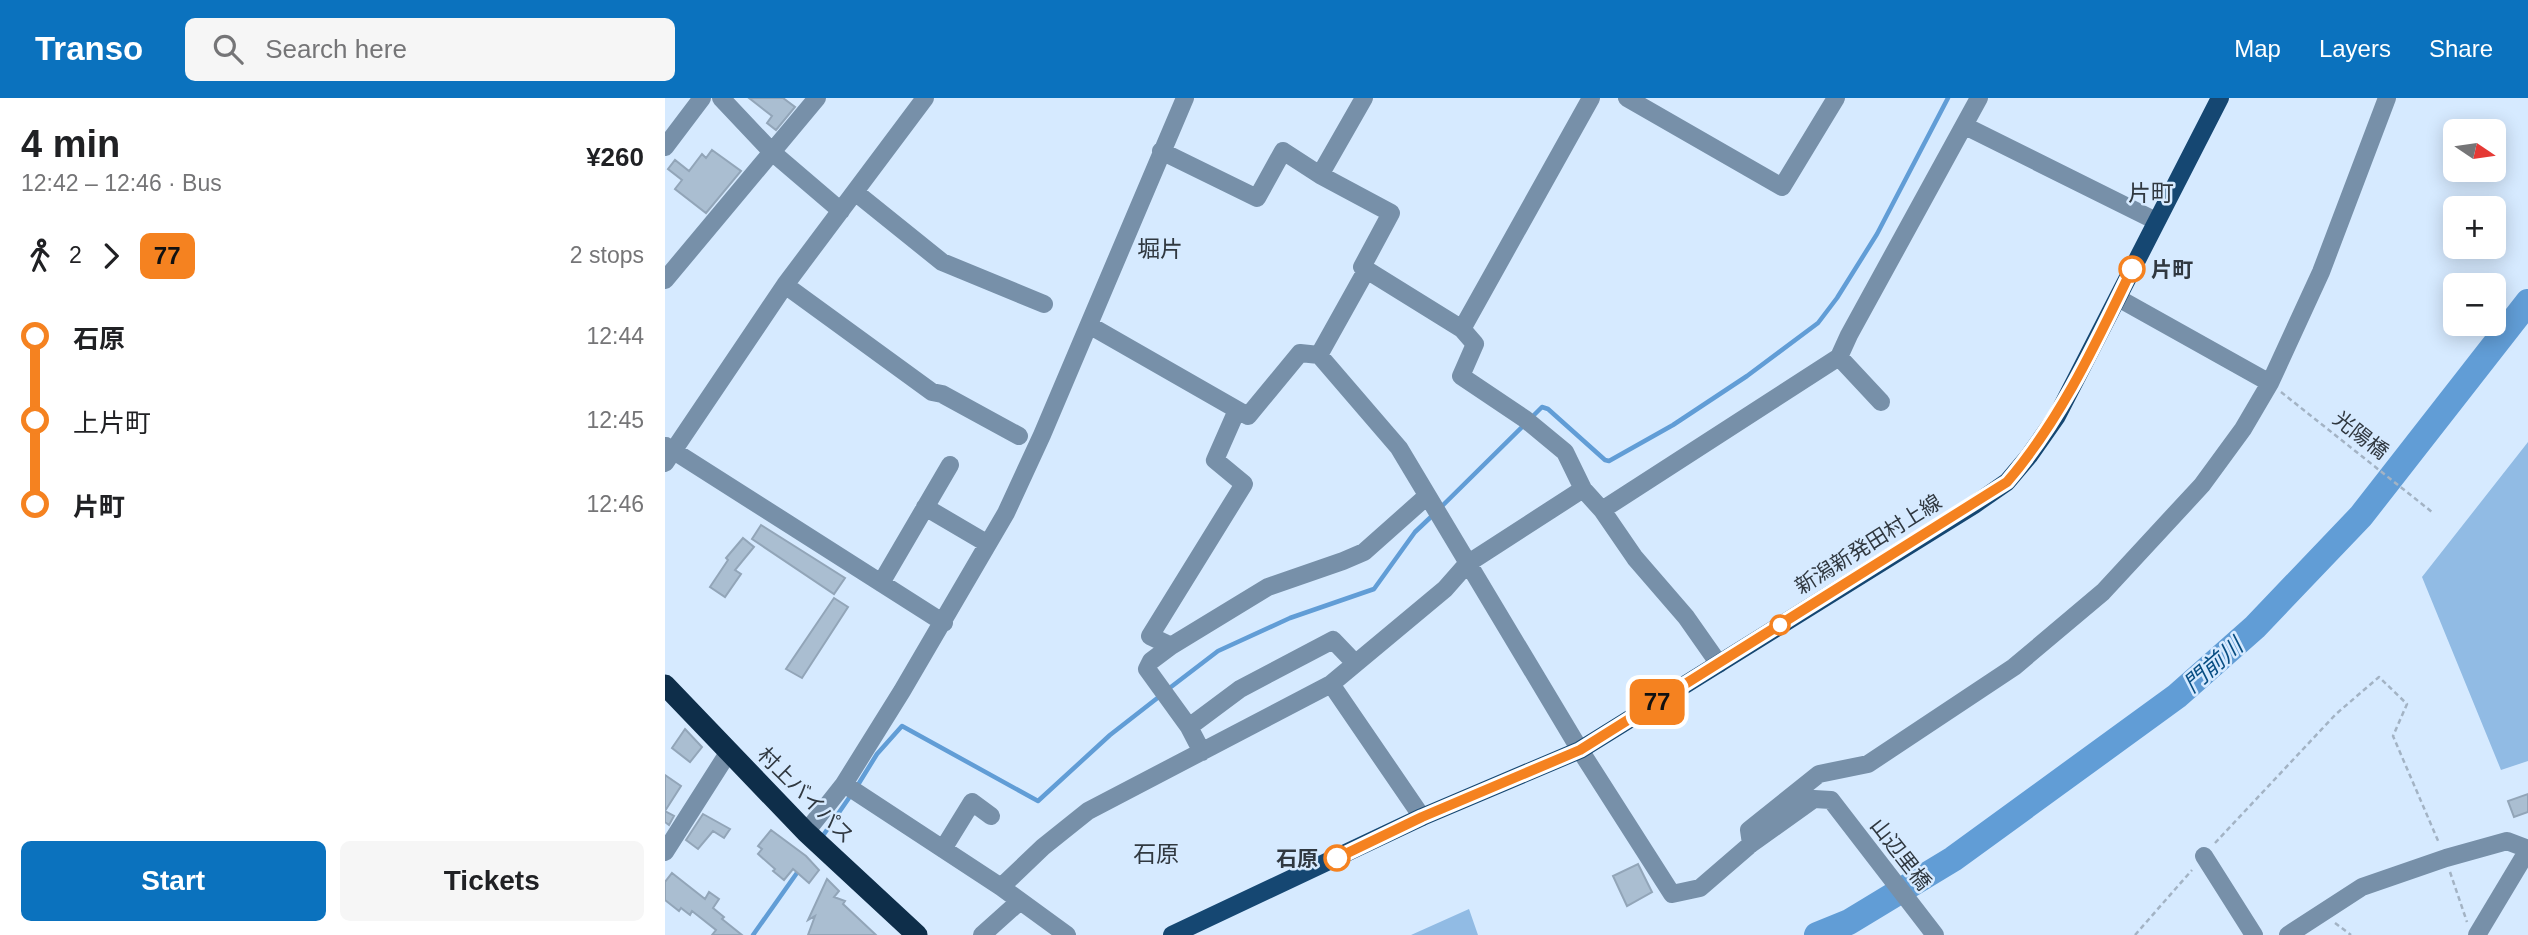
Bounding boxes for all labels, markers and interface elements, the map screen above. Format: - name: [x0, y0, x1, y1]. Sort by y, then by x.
- search box: [185, 18, 675, 81]
- text: Transo: [35, 30, 143, 67]
- icon: search: [209, 30, 247, 68]
- text: Search here: [265, 34, 407, 64]
- text: Map: [2234, 35, 2281, 62]
- text: Layers: [2319, 35, 2391, 62]
- text: Share: [2429, 35, 2493, 62]
- north arrow: [2443, 119, 2506, 182]
- map controls: [2443, 119, 2506, 336]
- text: 4 min: [21, 123, 120, 165]
- text: ¥260: [586, 142, 644, 172]
- text: 12:42 – 12:46 · Bus: [21, 170, 222, 196]
- district label: 片町: [2128, 180, 2174, 206]
- button: +: [2443, 196, 2506, 259]
- district label: 堀片: [1137, 236, 1183, 262]
- icon: walk: [21, 237, 59, 275]
- icon: forward: [92, 237, 130, 275]
- text: 2: [69, 242, 82, 268]
- text: 77: [154, 242, 181, 269]
- text: 2 stops: [570, 242, 644, 268]
- marker: 片町: [2119, 256, 2145, 282]
- place label: 片町: [2151, 258, 2193, 281]
- button: −: [2443, 273, 2506, 336]
- text: 12:44: [586, 323, 644, 349]
- text: 石原: [73, 324, 125, 354]
- text: 12:45: [586, 407, 644, 433]
- street label: 光陽橋: [2329, 407, 2393, 463]
- text: 上片町: [73, 408, 151, 438]
- street label: 新潟新発田村上線: [1791, 490, 1945, 598]
- text: 12:46: [586, 491, 644, 517]
- text: 片町: [73, 492, 125, 522]
- unlabelled marker: [1770, 615, 1790, 635]
- water label: 門前川: [2178, 631, 2250, 697]
- line badge: 77: [1625, 679, 1689, 725]
- text: 77: [1644, 688, 1670, 715]
- street label: 村上バイパス: [753, 742, 859, 848]
- street label: 山辺里橋: [1866, 814, 1936, 894]
- button: Start: [21, 841, 326, 921]
- button: Tickets: [340, 841, 644, 921]
- district label: 石原: [1133, 841, 1179, 867]
- marker: 石原: [1324, 845, 1350, 871]
- place label: 石原: [1276, 847, 1318, 870]

